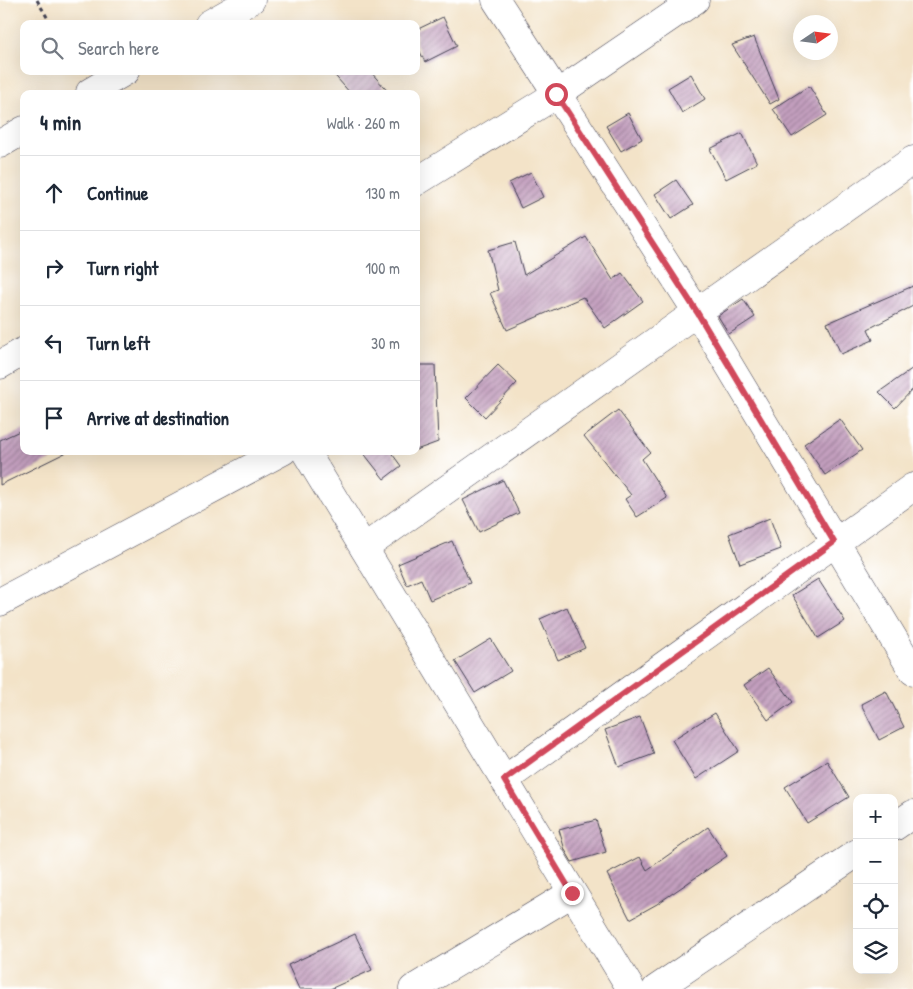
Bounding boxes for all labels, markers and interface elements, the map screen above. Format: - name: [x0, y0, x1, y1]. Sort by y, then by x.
- north arrow: [793, 15, 838, 60]
- search box: [20, 20, 420, 75]
- icon: search: [38, 34, 66, 62]
- text: Search here: [78, 35, 159, 61]
- route start: [545, 83, 568, 106]
- text: 4 min: [40, 108, 81, 137]
- text: Walk · 260 m: [327, 112, 400, 134]
- icon: ahead: [40, 179, 68, 207]
- text: Continue: [87, 180, 148, 206]
- text: 130 m: [365, 182, 400, 204]
- icon: right: [40, 254, 68, 282]
- text: Turn right: [87, 255, 158, 281]
- text: 100 m: [365, 257, 400, 279]
- icon: left: [40, 329, 68, 357]
- text: Turn left: [87, 330, 150, 356]
- text: 30 m: [371, 332, 400, 354]
- icon: arrive: [40, 404, 68, 432]
- text: Arrive at destination: [87, 405, 229, 431]
- map controls: [853, 794, 898, 974]
- button: +: [853, 794, 898, 839]
- button: −: [853, 839, 898, 884]
- route end: [561, 882, 584, 905]
- button: locate: [853, 884, 898, 929]
- button: layers: [853, 929, 898, 974]

